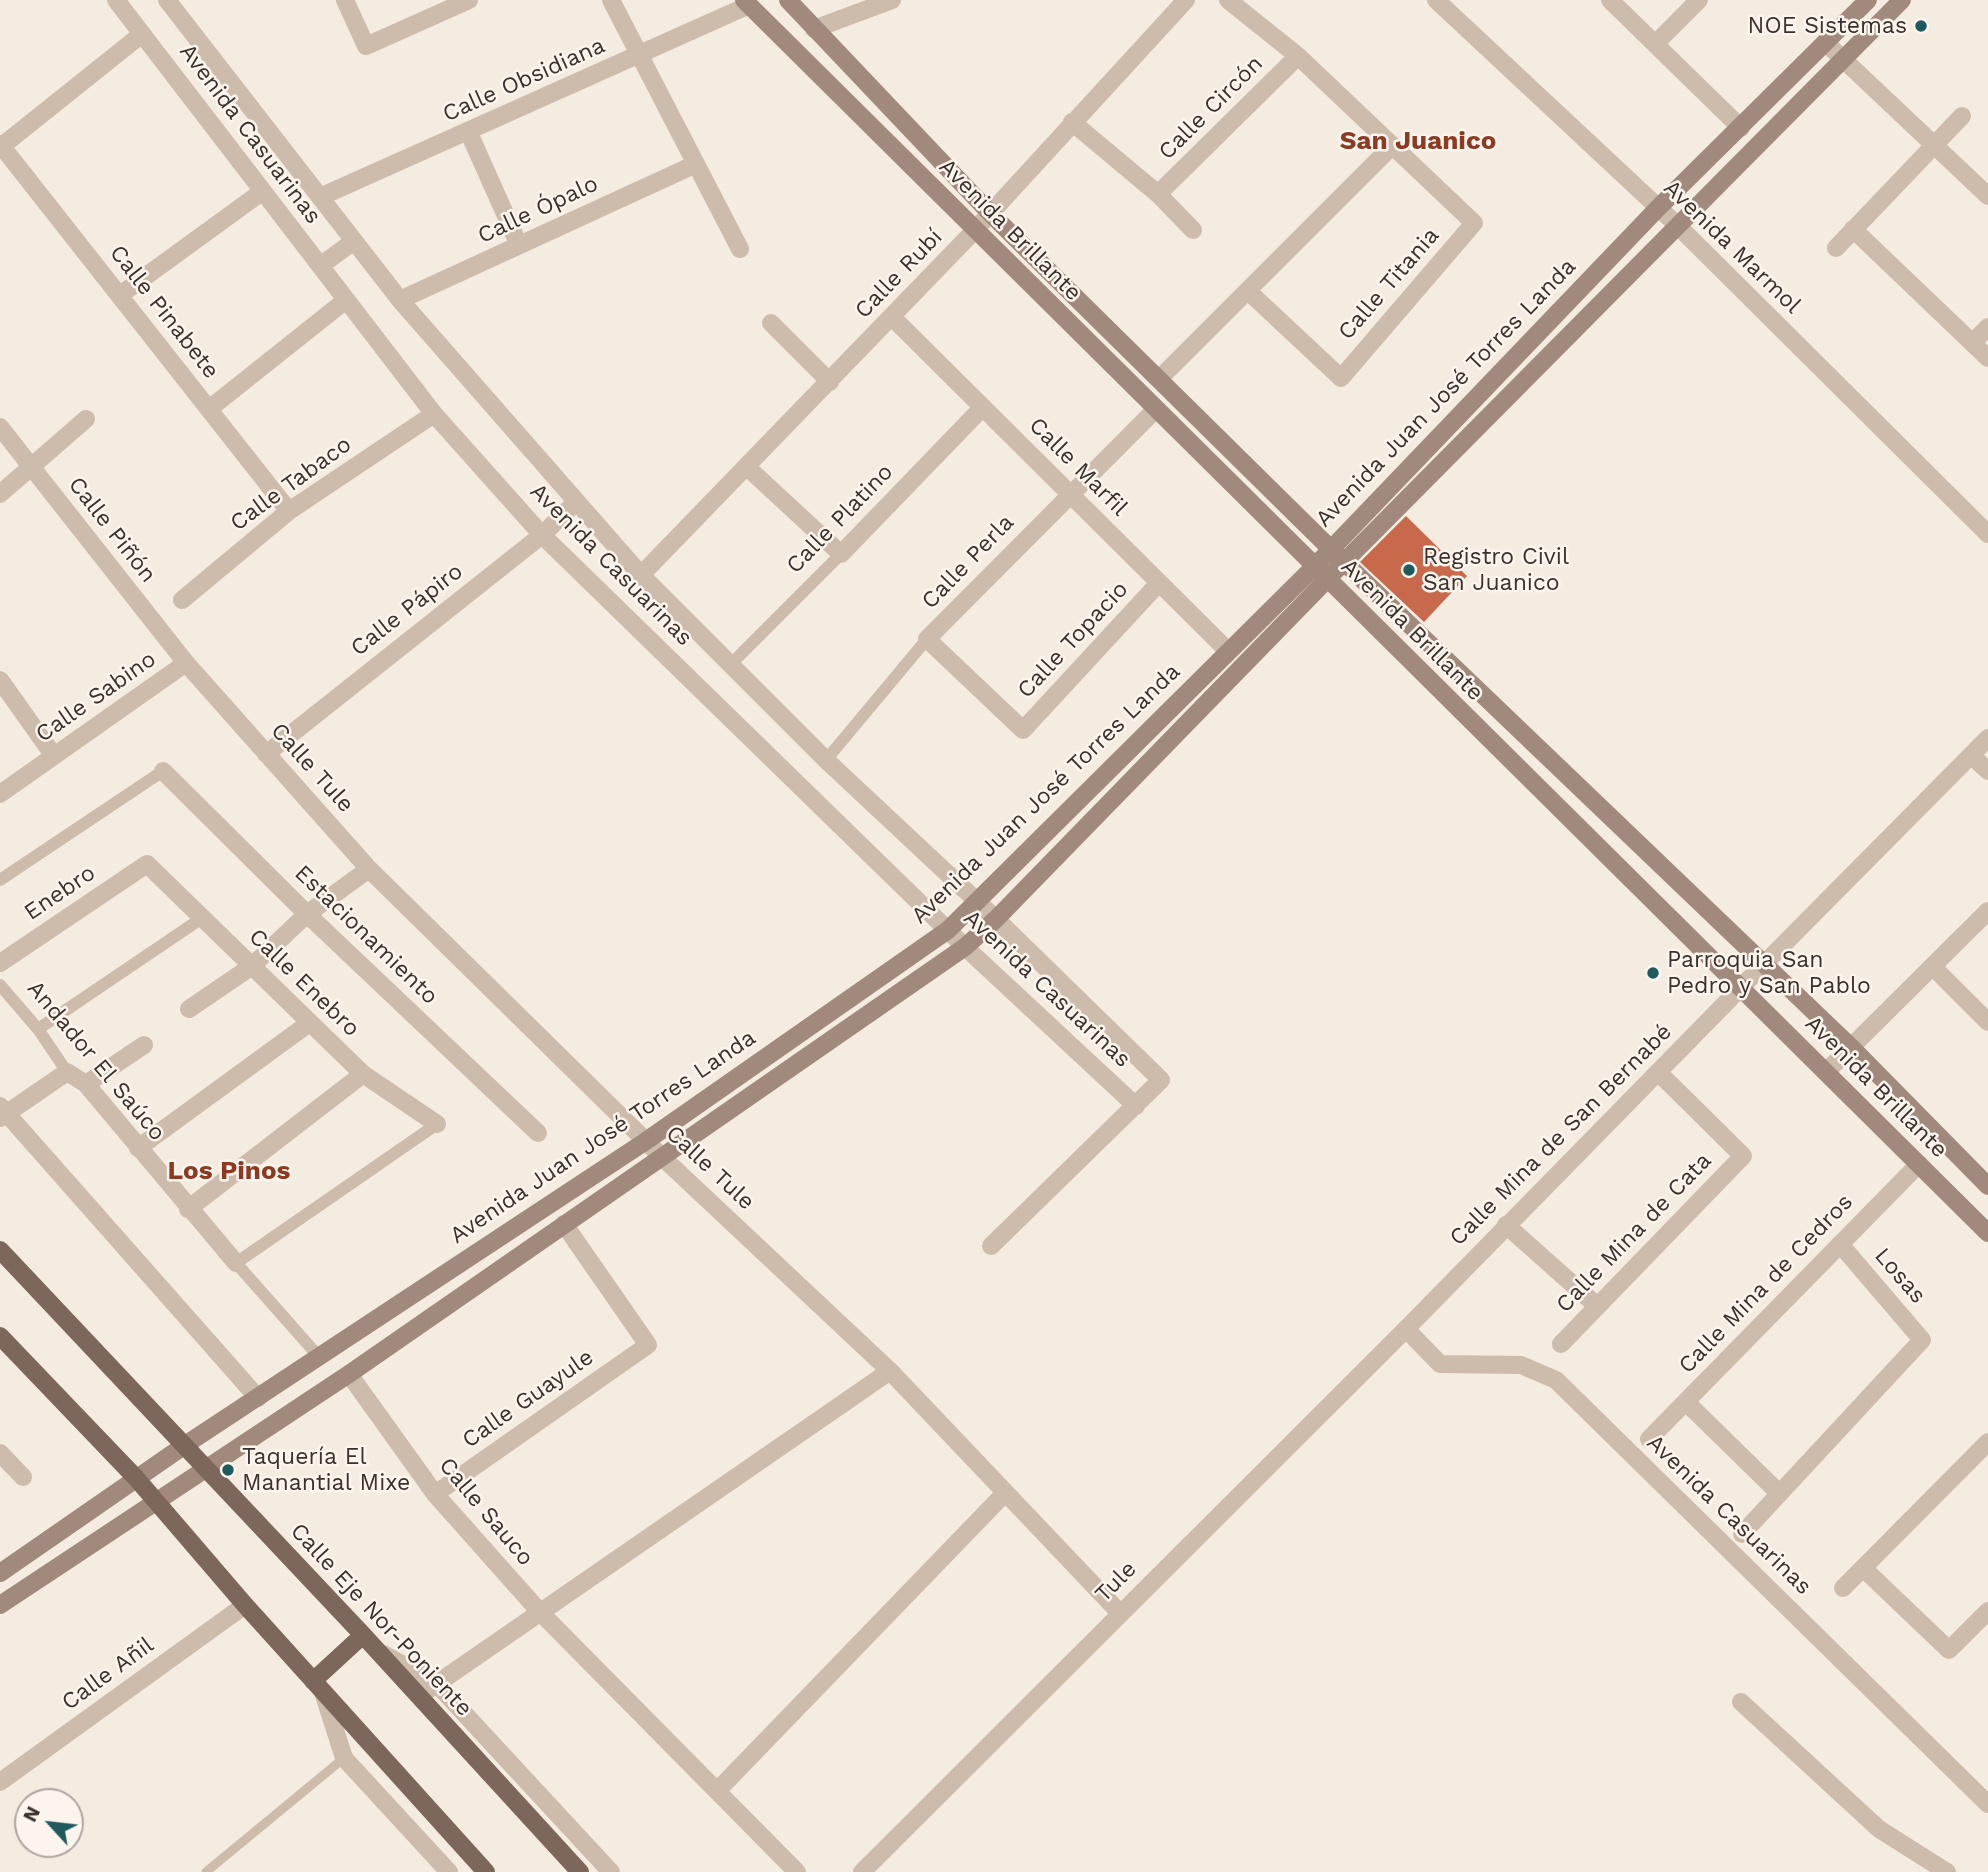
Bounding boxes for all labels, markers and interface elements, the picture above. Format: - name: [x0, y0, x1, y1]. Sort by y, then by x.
- place label: NOE Sistemas: [1748, 12, 1907, 40]
- marker: NOE Sistemas: [1913, 18, 1929, 34]
- street label: Calle Obsidiana: [439, 32, 609, 128]
- street label: Avenida Casuarinas: [173, 39, 327, 229]
- street label: Calle Circón: [1153, 50, 1269, 166]
- district label: San Juanico: [1340, 125, 1496, 157]
- street label: Avenida Brillante: [933, 153, 1087, 307]
- street label: Calle Ópalo: [474, 170, 602, 250]
- street label: Avenida Marmol: [1658, 175, 1806, 319]
- street label: Calle Titania: [1333, 222, 1445, 346]
- street label: Calle Rubí: [850, 223, 948, 325]
- street label: Calle Pinabete: [103, 240, 225, 384]
- street label: Avenida Juan José Torres Landa: [1310, 253, 1582, 533]
- street label: Calle Marfil: [1023, 412, 1133, 522]
- street label: Calle Tabaco: [225, 431, 357, 537]
- street label: Calle Platino: [781, 459, 899, 579]
- street label: Calle Piñón: [62, 472, 162, 588]
- street label: Avenida Casuarinas: [524, 478, 698, 652]
- street label: Calle Perla: [916, 509, 1020, 615]
- place label: Registro Civil San Juanico: [1423, 543, 1569, 597]
- street label: Avenida Brillante: [1335, 553, 1489, 707]
- street label: Calle Pápiro: [346, 558, 468, 662]
- marker: Registro Civil San Juanico: [1401, 562, 1417, 578]
- street label: Calle Topacio: [1012, 576, 1134, 704]
- street label: Calle Sabino: [31, 646, 161, 748]
- street label: Avenida Juan José Torres Landa: [906, 658, 1186, 930]
- street label: Calle Tule: [265, 718, 359, 818]
- street label: Enebro: [19, 859, 101, 927]
- street label: Estacionamiento: [289, 860, 443, 1010]
- street label: Avenida Casuarinas: [958, 904, 1136, 1074]
- street label: Calle Enebro: [243, 923, 365, 1043]
- place label: Parroquia San Pedro y San Pablo: [1667, 946, 1871, 1000]
- marker: Parroquia San Pedro y San Pablo: [1645, 965, 1661, 981]
- street label: Andador El Saúco: [21, 975, 171, 1147]
- street label: Avenida Brillante: [1799, 1010, 1953, 1164]
- street label: Calle Mina de San Bernabé: [1444, 1018, 1678, 1252]
- street label: Avenida Juan José Torres Landa: [445, 1024, 761, 1250]
- street label: Calle Tule: [660, 1120, 760, 1216]
- street label: Calle Mina de Cata: [1551, 1147, 1717, 1319]
- district label: Los Pinos: [168, 1155, 290, 1187]
- street label: Calle Mina de Cedros: [1673, 1189, 1859, 1379]
- street label: Losas: [1868, 1243, 1932, 1309]
- street label: Calle Guayule: [457, 1344, 599, 1454]
- street label: Avenida Casuarinas: [1641, 1429, 1817, 1601]
- place label: Taquería El Manantial Mixe: [242, 1443, 410, 1497]
- street label: Calle Sauco: [433, 1452, 539, 1572]
- marker: Taquería El Manantial Mixe: [220, 1462, 236, 1478]
- street label: Calle Eje Nor-Poniente: [284, 1518, 478, 1722]
- street label: Tule: [1090, 1556, 1142, 1608]
- street label: Calle Añil: [57, 1632, 159, 1716]
- north arrow: [14, 1788, 84, 1858]
- text: N: [18, 1803, 45, 1826]

